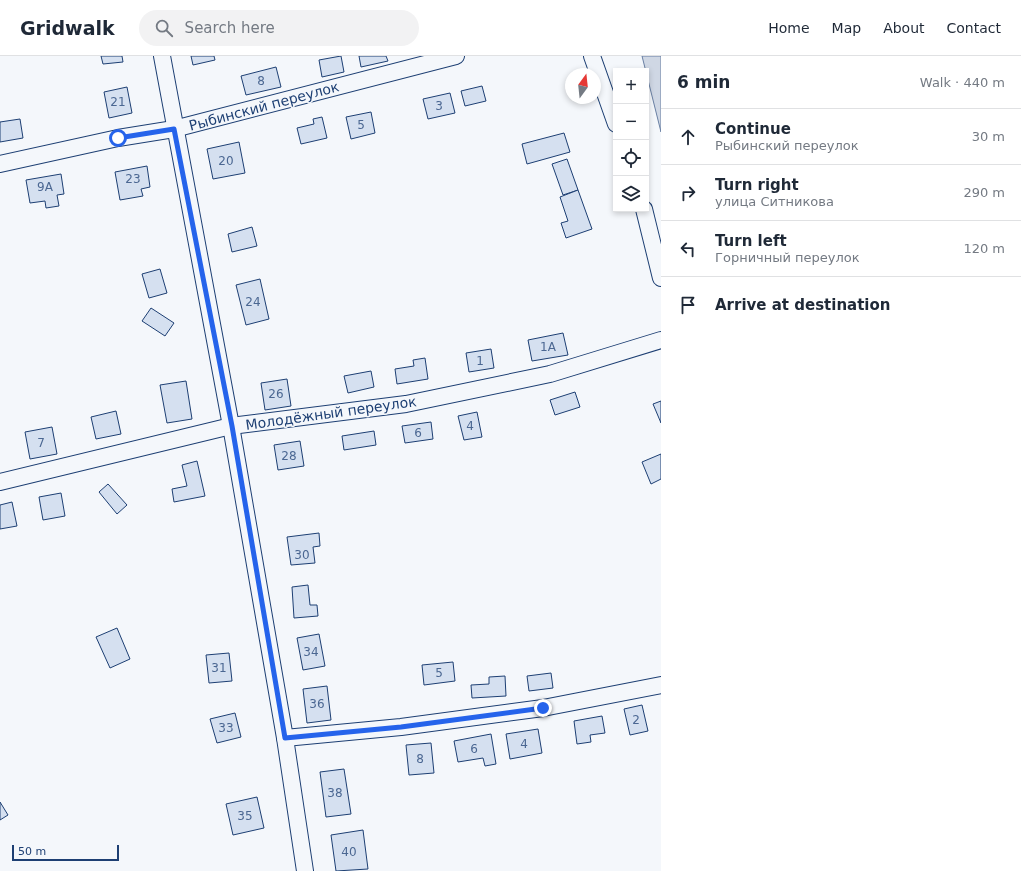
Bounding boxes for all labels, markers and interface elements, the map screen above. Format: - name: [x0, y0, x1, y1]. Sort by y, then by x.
- search box: [139, 10, 419, 46]
- text: Gridwalk: [20, 17, 115, 39]
- icon: search: [153, 17, 175, 39]
- text: Search here: [185, 19, 275, 37]
- text: Home: [768, 20, 810, 36]
- text: Map: [832, 20, 861, 36]
- text: About: [883, 20, 925, 36]
- text: Contact: [947, 20, 1001, 36]
- north arrow: [565, 68, 601, 104]
- map controls: [613, 68, 649, 212]
- button: +: [613, 68, 649, 104]
- text: 6 min: [677, 72, 730, 92]
- house number: 8: [257, 74, 265, 88]
- text: Walk · 440 m: [920, 75, 1005, 90]
- street label: Рыбинский переулок: [187, 78, 341, 134]
- house number: 21: [110, 95, 126, 109]
- house number: 3: [435, 99, 443, 113]
- button: −: [613, 104, 649, 140]
- house number: 5: [357, 118, 365, 132]
- text: Continue: [715, 120, 791, 138]
- icon: ahead: [677, 126, 699, 148]
- route start: [109, 129, 127, 147]
- text: 30 m: [972, 129, 1005, 144]
- text: Рыбинский переулок: [715, 138, 859, 153]
- button: locate: [613, 140, 649, 176]
- house number: 20: [218, 154, 234, 168]
- house number: 23: [125, 172, 141, 186]
- button: layers: [613, 176, 649, 212]
- text: Turn right: [715, 176, 799, 194]
- house number: 9А: [37, 180, 54, 194]
- icon: right: [677, 182, 699, 204]
- text: 290 m: [963, 185, 1005, 200]
- text: улица Ситникова: [715, 194, 834, 209]
- text: Turn left: [715, 232, 787, 250]
- icon: left: [677, 238, 699, 260]
- text: 120 m: [963, 241, 1005, 256]
- text: Горничный переулок: [715, 250, 860, 265]
- icon: arrive: [677, 294, 699, 316]
- house number: 24: [245, 295, 261, 309]
- text: Arrive at destination: [715, 296, 890, 314]
- house number: 1А: [540, 340, 557, 354]
- house number: 1: [476, 354, 484, 368]
- house number: 26: [268, 387, 284, 401]
- street label: Молодёжный переулок: [245, 393, 417, 433]
- house number: 4: [466, 419, 474, 433]
- house number: 6: [414, 426, 422, 440]
- house number: 7: [37, 436, 45, 450]
- house number: 28: [281, 449, 297, 463]
- house number: 30: [294, 548, 310, 562]
- house number: 34: [303, 645, 319, 659]
- house number: 31: [211, 661, 227, 675]
- house number: 5: [435, 666, 443, 680]
- house number: 36: [309, 697, 325, 711]
- route end: [534, 699, 552, 717]
- house number: 2: [632, 713, 640, 727]
- house number: 33: [218, 721, 234, 735]
- house number: 4: [520, 737, 528, 751]
- house number: 6: [470, 742, 478, 756]
- house number: 8: [416, 752, 424, 766]
- house number: 38: [327, 786, 343, 800]
- house number: 35: [237, 809, 253, 823]
- scale bar: [12, 843, 119, 862]
- text: 50 m: [18, 845, 46, 858]
- house number: 40: [341, 845, 357, 859]

